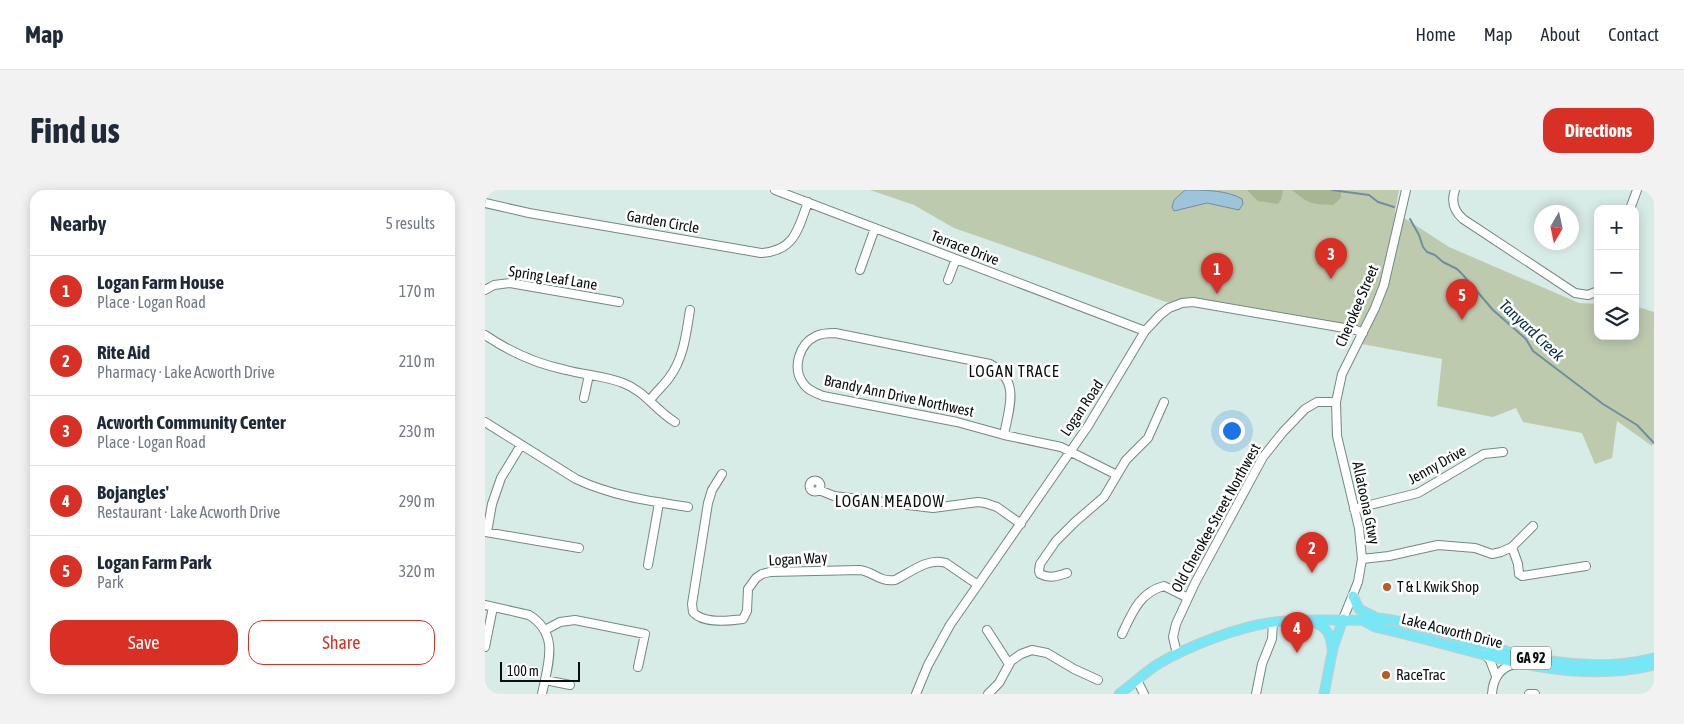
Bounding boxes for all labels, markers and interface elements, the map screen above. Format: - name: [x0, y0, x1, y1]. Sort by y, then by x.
- text: Map: [25, 21, 64, 48]
- text: Home: [1416, 24, 1456, 45]
- text: Map: [1484, 24, 1513, 45]
- text: About: [1541, 24, 1580, 45]
- text: Contact: [1608, 24, 1659, 45]
- button: Directions: [1543, 108, 1654, 153]
- text: Find us: [30, 110, 120, 150]
- north arrow: [1534, 205, 1579, 250]
- map controls: [1594, 205, 1639, 340]
- button: +: [1594, 205, 1639, 250]
- street label: Garden Circle: [625, 207, 701, 236]
- text: Nearby: [50, 211, 106, 235]
- text: 5 results: [385, 214, 435, 232]
- street label: Terrace Drive: [929, 227, 1002, 268]
- pin: 3: [1315, 238, 1347, 279]
- button: −: [1594, 250, 1639, 295]
- pin: 1: [1201, 253, 1233, 294]
- street label: Spring Leaf Lane: [507, 262, 599, 293]
- street label: Cherokee Street: [1332, 262, 1381, 349]
- text: Logan Farm House: [97, 271, 224, 293]
- pin: 5: [1446, 279, 1478, 320]
- text: 1: [62, 282, 70, 300]
- text: 170 m: [399, 282, 435, 300]
- text: Place · Logan Road: [97, 293, 206, 311]
- button: layers: [1594, 295, 1639, 340]
- water label: Tanyard Creek: [1495, 296, 1569, 366]
- text: Rite Aid: [97, 341, 150, 363]
- text: 2: [62, 352, 70, 370]
- text: 210 m: [399, 352, 435, 370]
- district label: LOGAN TRACE: [968, 362, 1060, 380]
- text: Pharmacy · Lake Acworth Drive: [97, 363, 275, 381]
- street label: Brandy Ann Drive Northwest: [823, 371, 976, 420]
- street label: Logan Road: [1057, 376, 1107, 439]
- text: Acworth Community Center: [97, 411, 286, 433]
- your location: [1219, 418, 1245, 444]
- text: 3: [62, 422, 70, 440]
- text: 230 m: [399, 422, 435, 440]
- text: Place · Logan Road: [97, 433, 206, 451]
- street label: Old Cherokee Street Northwest: [1167, 440, 1264, 595]
- street label: Jenny Drive: [1405, 442, 1469, 487]
- street label: Allatoona Gtwy: [1349, 460, 1384, 546]
- text: Bojangles': [97, 481, 169, 503]
- text: 4: [62, 492, 70, 510]
- text: 290 m: [399, 492, 435, 510]
- district label: LOGAN MEADOW: [835, 492, 945, 510]
- text: Restaurant · Lake Acworth Drive: [97, 503, 280, 521]
- pin: 2: [1296, 532, 1328, 573]
- street label: Logan Way: [768, 548, 828, 569]
- text: Logan Farm Park: [97, 551, 211, 573]
- text: 5: [62, 562, 70, 580]
- text: 320 m: [399, 562, 435, 580]
- text: Park: [97, 573, 124, 591]
- place label: T & L Kwik Shop: [1397, 578, 1479, 595]
- marker: T & L Kwik Shop: [1381, 581, 1393, 593]
- street label: Lake Acworth Drive: [1400, 610, 1505, 651]
- pin: 4: [1281, 612, 1313, 653]
- button: Save: [50, 620, 238, 665]
- button: Share: [248, 620, 435, 665]
- road number: GA 92: [1511, 646, 1551, 669]
- scale bar: [500, 659, 580, 682]
- text: 100 m: [507, 663, 539, 679]
- place label: RaceTrac: [1396, 666, 1446, 683]
- marker: RaceTrac: [1380, 669, 1392, 681]

